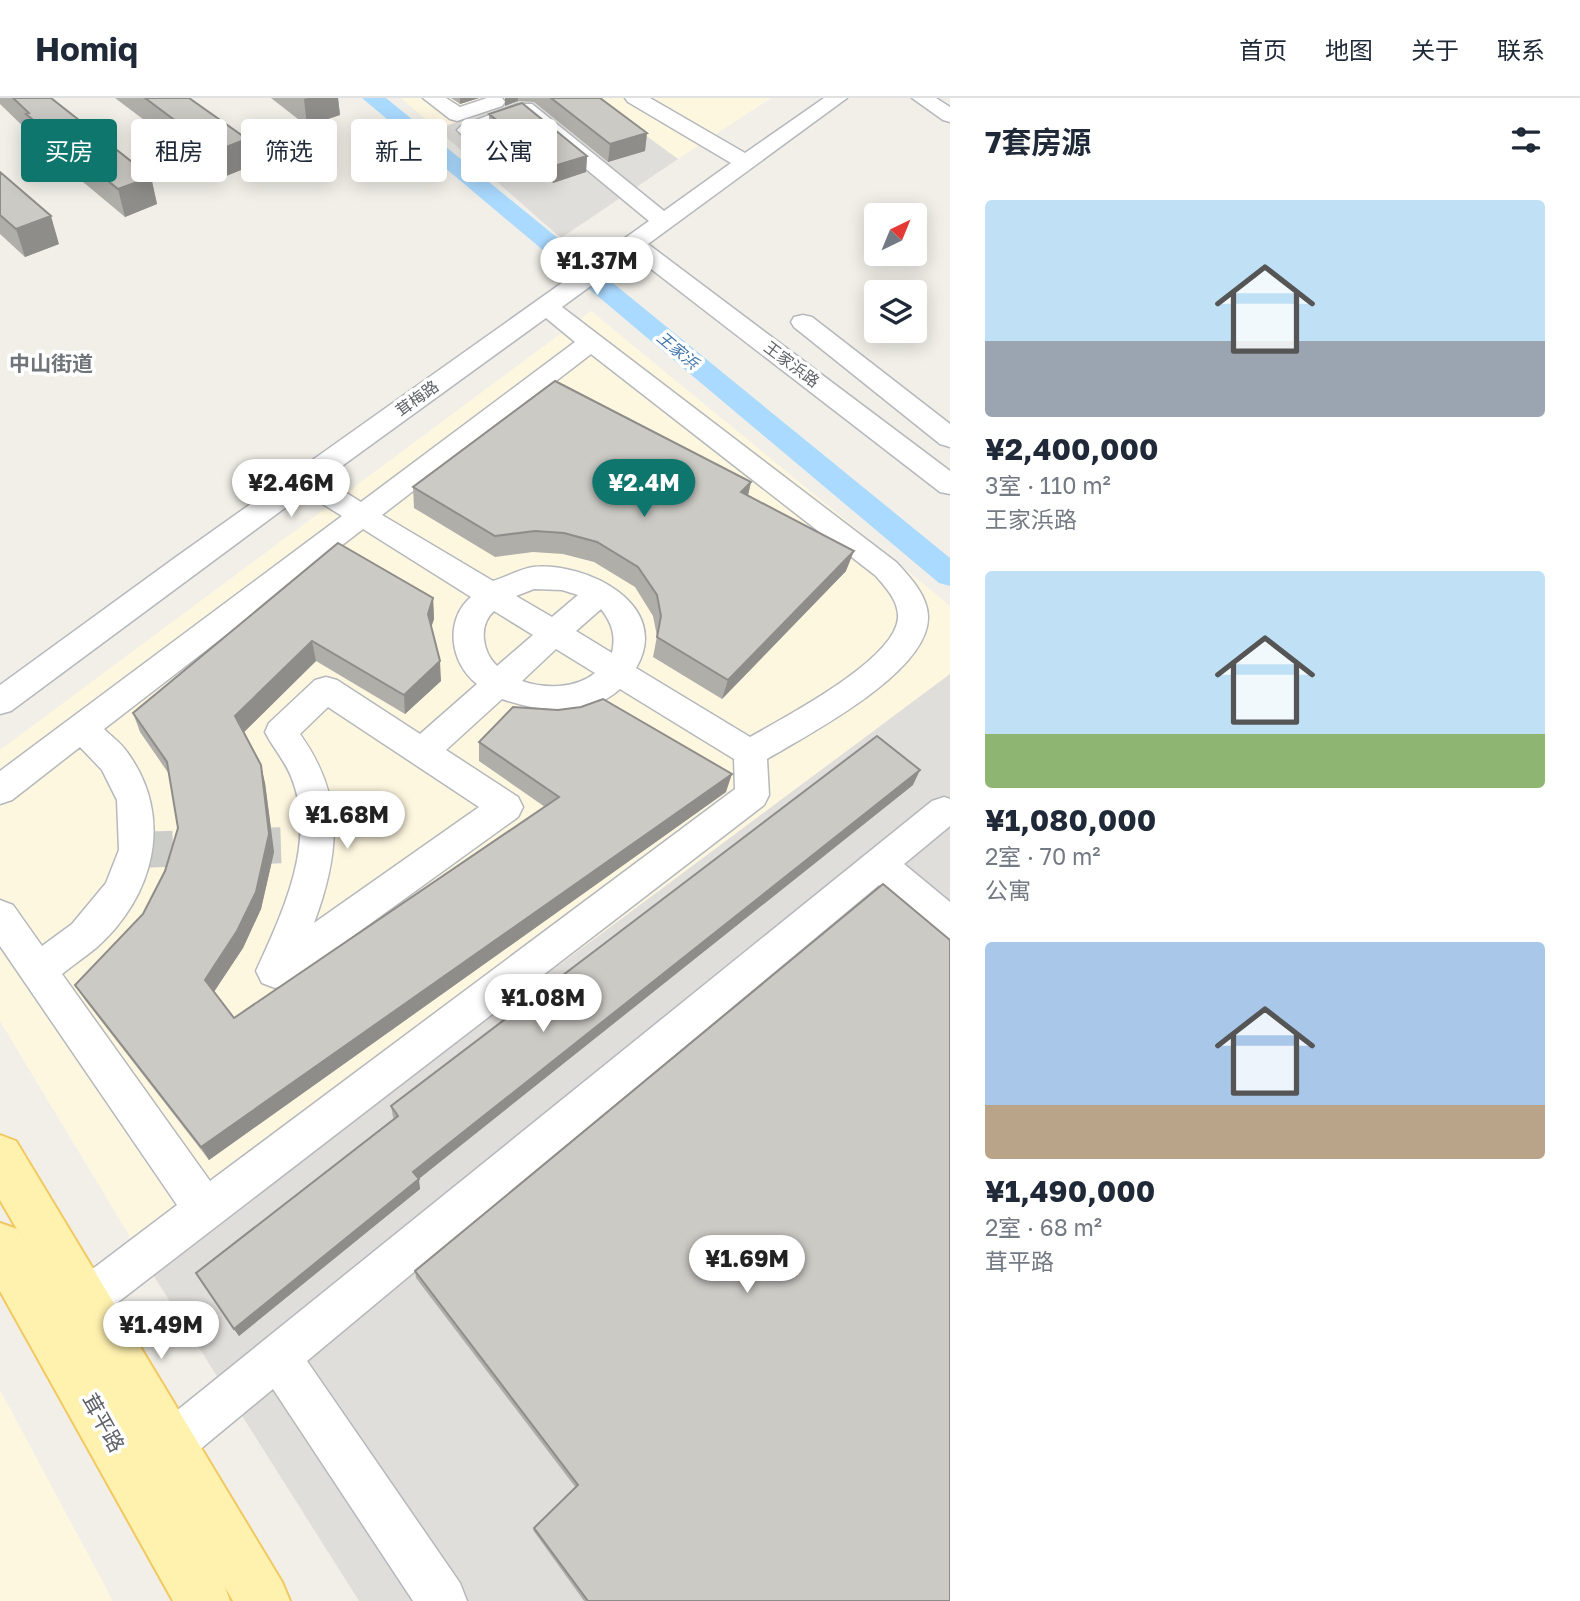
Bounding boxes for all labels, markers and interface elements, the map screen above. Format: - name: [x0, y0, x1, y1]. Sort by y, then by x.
- text: Homiq: [35, 29, 138, 68]
- text: 首页: [1239, 35, 1287, 64]
- text: 地图: [1325, 35, 1373, 64]
- text: 关于: [1411, 35, 1459, 64]
- text: 联系: [1497, 35, 1545, 64]
- chip: 买房: [21, 119, 117, 182]
- chip: 租房: [131, 119, 227, 182]
- chip: 筛选: [241, 119, 337, 182]
- chip: 新上: [351, 119, 447, 182]
- chip: 公寓: [461, 119, 557, 182]
- icon: filters: [1507, 121, 1545, 159]
- text: 7套房源: [985, 124, 1091, 160]
- north arrow: [864, 203, 928, 266]
- map controls: [864, 203, 927, 343]
- pin: ¥1.37M: [540, 238, 654, 297]
- text: ¥1.37M: [556, 246, 638, 274]
- icon: home: [1202, 246, 1328, 372]
- button: layers: [864, 280, 927, 343]
- water label: 王家浜: [653, 327, 704, 374]
- street label: 王家浜路: [760, 337, 824, 391]
- district label: 中山街道: [9, 350, 93, 376]
- street label: 茸梅路: [392, 376, 442, 420]
- text: ¥2,400,000: [985, 431, 1159, 467]
- pin: ¥2.46M: [234, 460, 348, 519]
- pin: ¥2.4M: [595, 460, 693, 519]
- text: ¥2.46M: [248, 468, 334, 496]
- text: ¥2.4M: [608, 468, 680, 496]
- text: 3室 · 110 m²: [985, 471, 1111, 499]
- text: 王家浜路: [985, 505, 1077, 533]
- icon: home: [1202, 617, 1328, 743]
- pin: ¥1.68M: [290, 792, 404, 851]
- text: ¥1.68M: [305, 800, 389, 828]
- text: ¥1,080,000: [985, 802, 1156, 838]
- text: 2室 · 70 m²: [985, 842, 1101, 870]
- text: 公寓: [985, 876, 1031, 904]
- pin: ¥1.08M: [486, 974, 600, 1034]
- text: ¥1.08M: [501, 983, 585, 1011]
- icon: home: [1202, 988, 1328, 1114]
- text: ¥1,490,000: [985, 1173, 1155, 1209]
- text: 2室 · 68 m²: [985, 1213, 1102, 1241]
- pin: ¥1.69M: [690, 1236, 804, 1295]
- text: ¥1.69M: [705, 1244, 789, 1272]
- text: 茸平路: [985, 1247, 1054, 1275]
- pin: ¥1.49M: [104, 1302, 218, 1361]
- text: ¥1.49M: [119, 1310, 203, 1338]
- street label: 茸平路: [77, 1389, 131, 1456]

